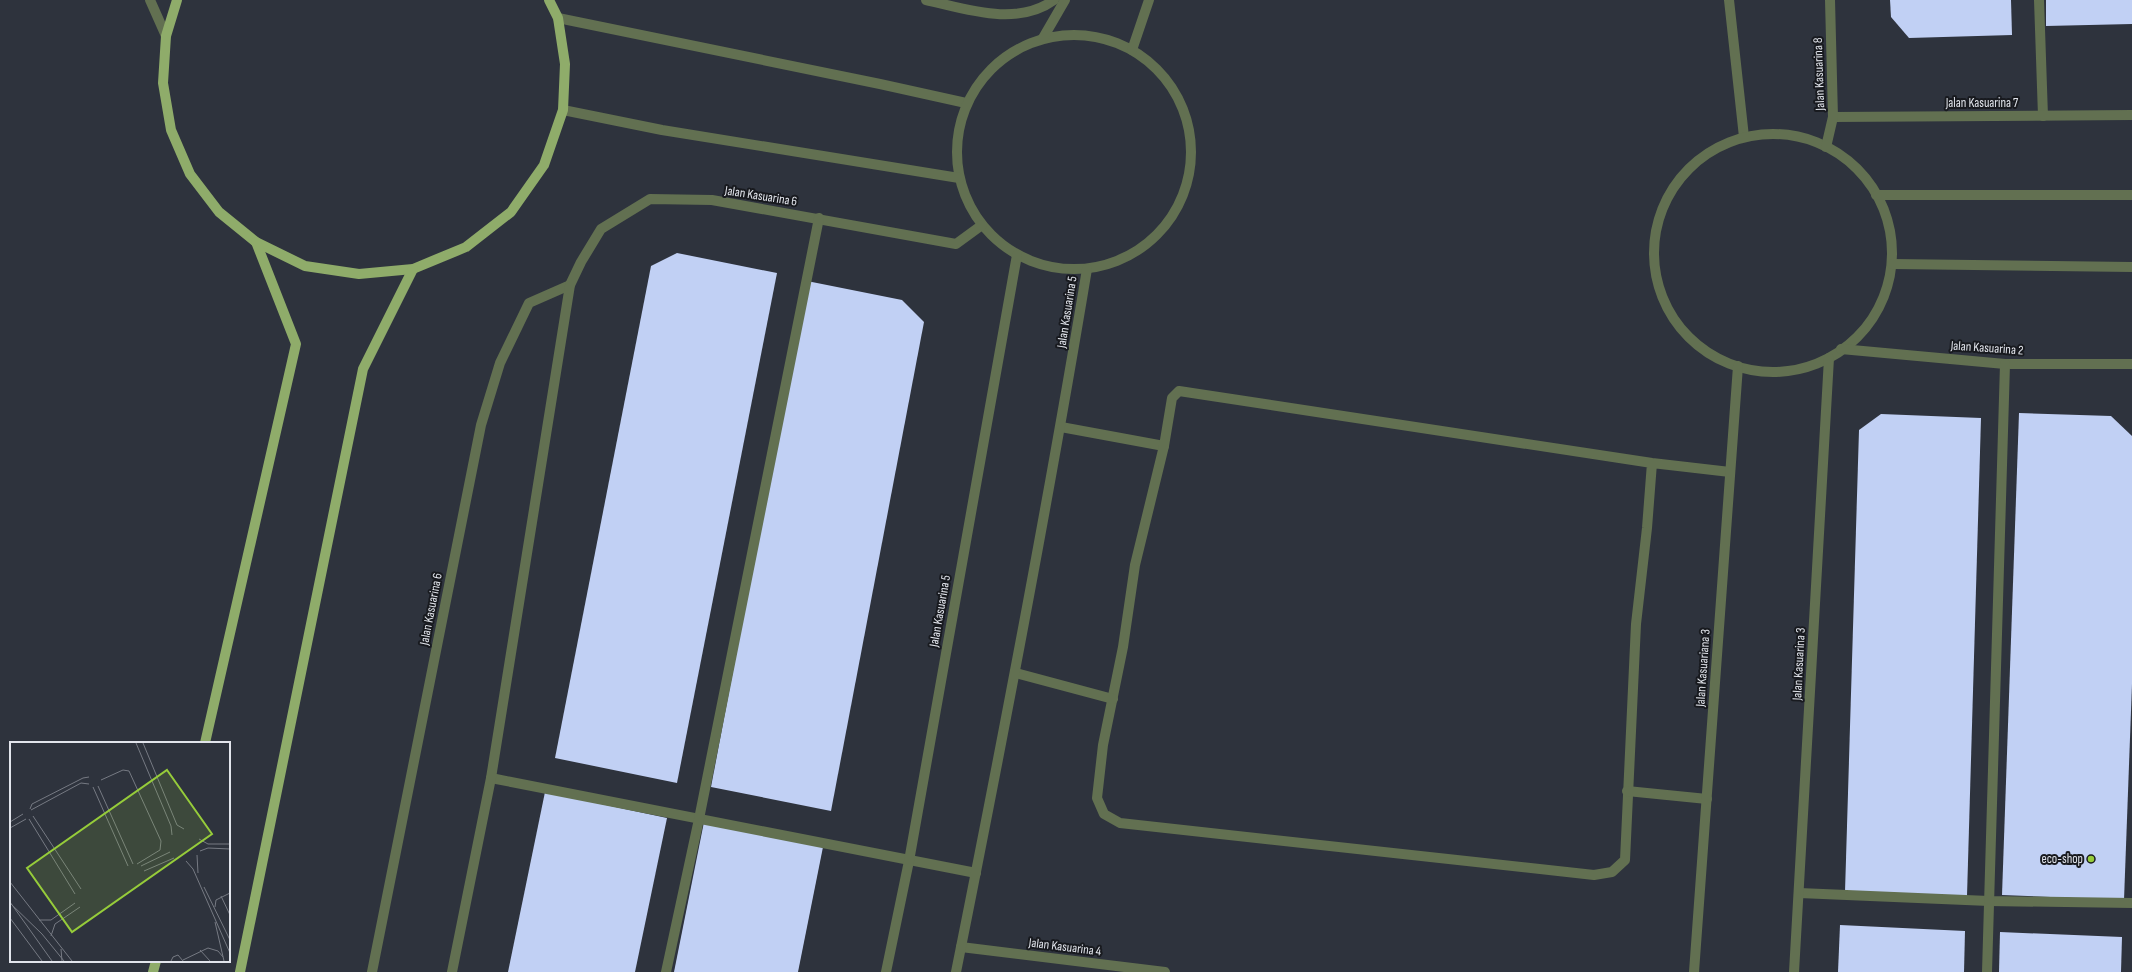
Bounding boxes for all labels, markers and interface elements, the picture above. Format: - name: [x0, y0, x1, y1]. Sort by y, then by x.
- street label: Jalan Kasuarina 8: [1810, 37, 1828, 112]
- street label: Jalan Kasuarina 7: [1945, 95, 2019, 111]
- street label: Jalan Kasuarina 6: [723, 182, 799, 210]
- street label: Jalan Kasuarina 5: [1053, 275, 1081, 350]
- street label: Jalan Kasuarina 2: [1949, 337, 2024, 359]
- street label: Jalan Kasuarina 6: [416, 571, 446, 647]
- street label: Jalan Kasuarina 5: [926, 574, 954, 649]
- street label: Jalan Kasuarina 3: [1789, 627, 1809, 702]
- street label: Jalan Kasuariana 3: [1692, 629, 1714, 708]
- inset map: [10, 742, 230, 962]
- place label: eco-shop: [2041, 851, 2083, 867]
- marker: eco-shop: [2086, 854, 2096, 864]
- street label: Jalan Kasuarina 4: [1027, 934, 1103, 959]

